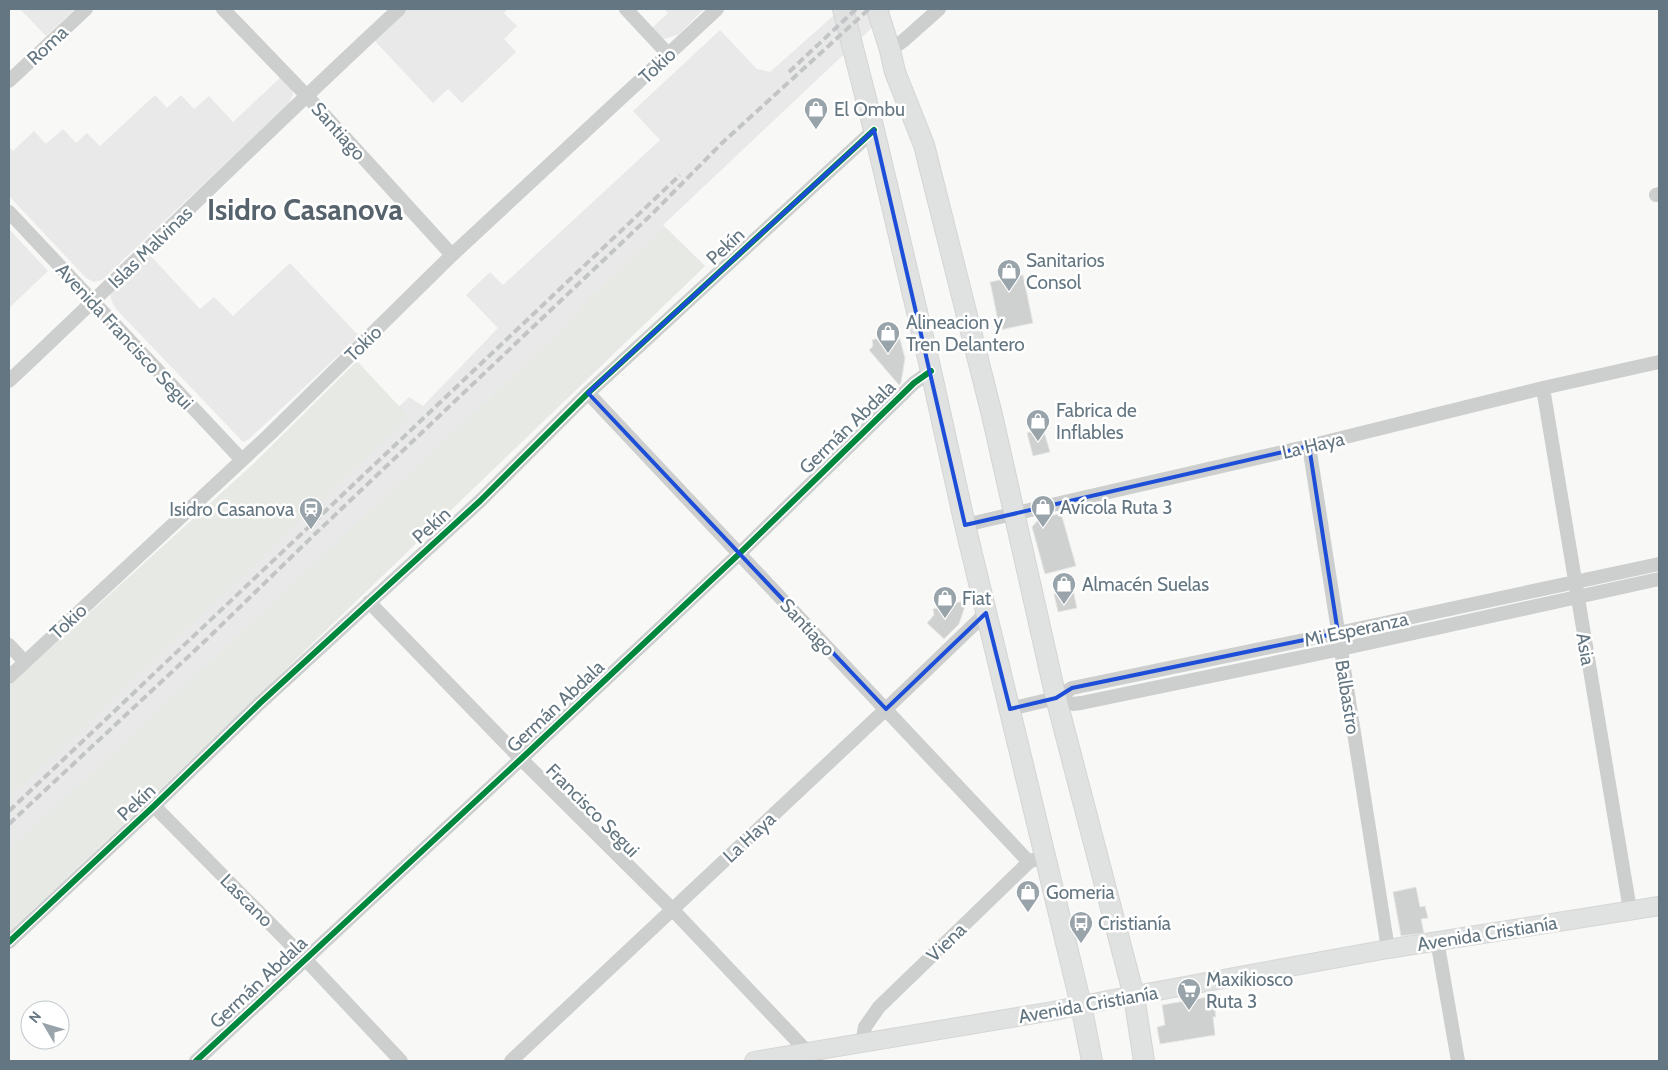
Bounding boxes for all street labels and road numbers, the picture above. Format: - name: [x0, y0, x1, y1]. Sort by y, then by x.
- street label: Roma: [22, 21, 72, 70]
- street label: Tokio: [634, 43, 681, 88]
- street label: Santiago: [307, 98, 371, 165]
- street label: Islas Malvinas: [103, 201, 197, 293]
- street label: Pekín: [702, 223, 749, 270]
- street label: Avenida Francisco Segui: [51, 259, 198, 414]
- street label: Tokio: [340, 320, 386, 366]
- street label: Germán Abdala: [795, 376, 900, 479]
- street label: La Haya: [1280, 427, 1347, 464]
- street label: Pekín: [407, 502, 455, 548]
- street label: Santiago: [775, 594, 840, 661]
- street label: Tokio: [45, 599, 92, 644]
- street label: Mi Esperanza: [1302, 607, 1410, 652]
- street label: Asia: [1571, 631, 1600, 667]
- street label: Germán Abdala: [502, 655, 609, 757]
- street label: Balbastro: [1330, 658, 1365, 736]
- street label: Francisco Segui: [541, 759, 644, 862]
- street label: Pekín: [113, 779, 160, 826]
- street label: La Haya: [718, 807, 780, 867]
- street label: Lascano: [215, 869, 278, 932]
- street label: Avenida Cristianía: [1415, 911, 1559, 956]
- street label: Viena: [922, 918, 971, 967]
- street label: Germán Abdala: [205, 931, 312, 1033]
- street label: Avenida Cristianía: [1016, 981, 1160, 1028]

